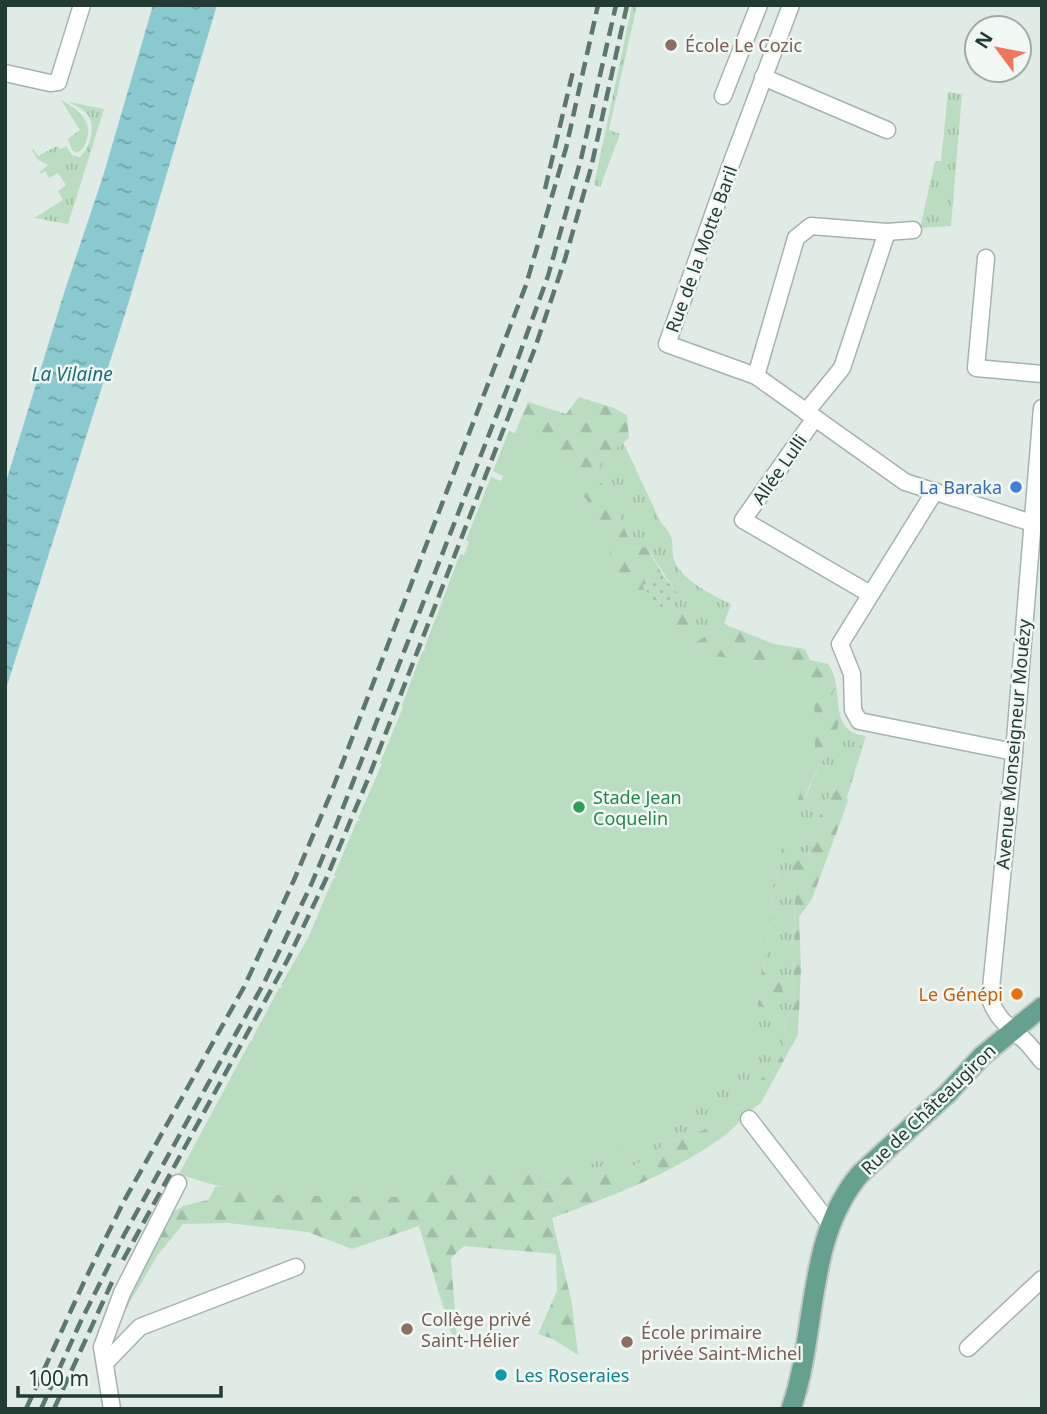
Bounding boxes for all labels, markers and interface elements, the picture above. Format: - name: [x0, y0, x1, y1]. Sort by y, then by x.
- north arrow: [963, 14, 1033, 84]
- text: N: [968, 27, 999, 53]
- place label: École Le Cozic: [685, 33, 802, 57]
- marker: École Le Cozic: [663, 37, 679, 53]
- street label: Rue de la Motte Baril: [660, 162, 742, 336]
- water label: La Vilaine: [31, 361, 113, 387]
- street label: Allée Lulli: [746, 429, 812, 509]
- place label: La Baraka: [919, 475, 1002, 499]
- marker: La Baraka: [1008, 479, 1024, 495]
- street label: Avenue Monseigneur Mouézy: [990, 617, 1036, 870]
- place label: Stade Jean Coquelin: [593, 785, 682, 830]
- marker: Stade Jean Coquelin: [571, 799, 587, 815]
- place label: Le Génépi: [918, 982, 1003, 1006]
- marker: Le Génépi: [1009, 986, 1025, 1002]
- street label: Rue de Châteaugiron: [856, 1038, 1000, 1180]
- place label: Collège privé Saint-Hélier: [421, 1307, 531, 1352]
- place label: École primaire privée Saint-Michel: [641, 1320, 802, 1365]
- marker: Collège privé Saint-Hélier: [399, 1321, 415, 1337]
- marker: École primaire privée Saint-Michel: [619, 1334, 635, 1350]
- scale bar: [18, 1354, 220, 1398]
- place label: Les Roseraies: [515, 1363, 629, 1387]
- text: 100 m: [28, 1364, 89, 1392]
- marker: Les Roseraies: [493, 1367, 509, 1383]

